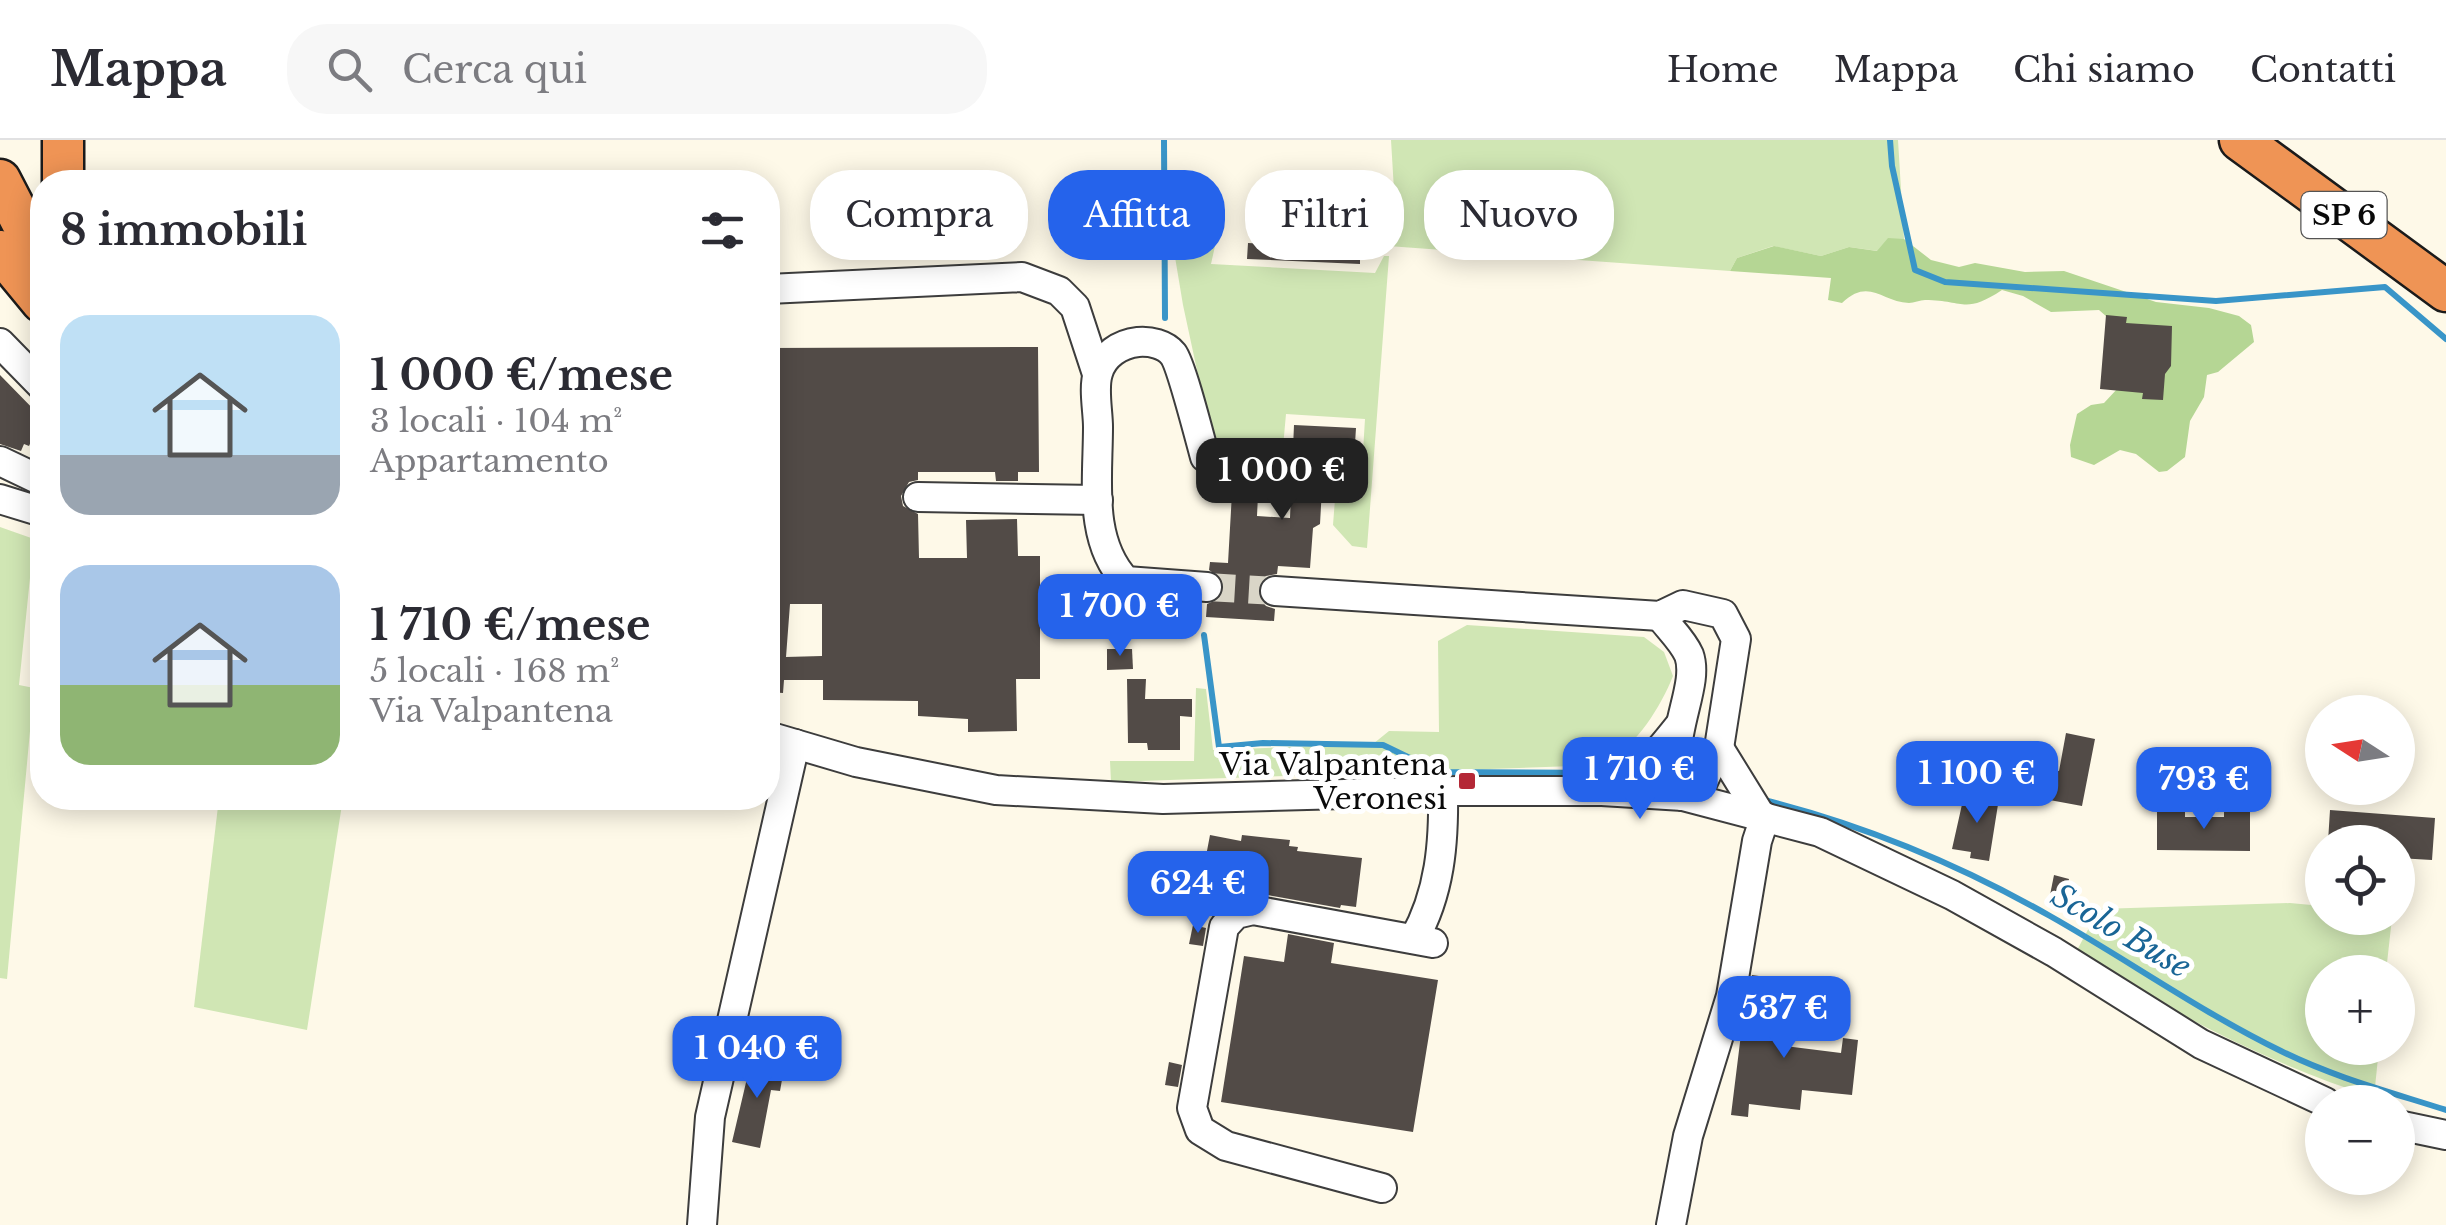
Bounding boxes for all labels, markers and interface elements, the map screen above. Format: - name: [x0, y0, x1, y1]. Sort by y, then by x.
- search box: [287, 24, 987, 114]
- text: Mappa: [50, 39, 227, 99]
- icon: search: [322, 42, 377, 97]
- text: Cerca qui: [402, 46, 587, 93]
- text: Home: [1667, 48, 1779, 91]
- text: Mappa: [1834, 48, 1958, 91]
- text: Chi siamo: [2013, 48, 2195, 91]
- text: Contatti: [2250, 48, 2396, 91]
- chip: Compra: [810, 170, 1028, 260]
- chip: Affitta: [1048, 170, 1225, 260]
- chip: Filtri: [1245, 170, 1404, 260]
- chip: Nuovo: [1424, 170, 1614, 260]
- road number: SP 6: [2302, 192, 2386, 238]
- icon: filters: [695, 203, 750, 258]
- text: 8 immobili: [60, 204, 307, 256]
- text: 1 000 €/mese: [370, 349, 673, 401]
- icon: home: [140, 355, 260, 475]
- text: 3 locali · 104 m²: [370, 401, 622, 441]
- pin: 1 000 €: [1190, 438, 1374, 523]
- text: Appartamento: [370, 441, 609, 481]
- text: 1 000 €: [1218, 450, 1346, 490]
- pin: 1 700 €: [1028, 574, 1212, 659]
- text: 1 700 €: [1060, 586, 1180, 626]
- text: 1 710 €/mese: [370, 599, 650, 651]
- icon: home: [140, 605, 260, 725]
- text: 5 locali · 168 m²: [370, 651, 619, 691]
- text: Via Valpantena: [370, 691, 613, 731]
- north arrow: [2305, 695, 2415, 805]
- map controls: [2305, 695, 2415, 1195]
- pin: 1 710 €: [1548, 737, 1732, 822]
- pin: 1 100 €: [1885, 741, 2069, 826]
- place label: Via Valpantena Veronesi: [1218, 746, 1447, 817]
- pin: 793 €: [2134, 747, 2274, 832]
- text: 1 710 €: [1585, 749, 1695, 789]
- text: 1 100 €: [1918, 753, 2036, 793]
- text: 793 €: [2158, 759, 2250, 799]
- marker: Via Valpantena Veronesi: [1456, 770, 1478, 792]
- button: locate: [2305, 825, 2415, 935]
- pin: 624 €: [1128, 851, 1268, 936]
- text: 624 €: [1150, 863, 1246, 903]
- water label: Scolo Buse: [2044, 875, 2198, 987]
- button: +: [2305, 955, 2415, 1065]
- pin: 537 €: [1714, 976, 1854, 1061]
- text: 537 €: [1740, 988, 1828, 1028]
- pin: 1 040 €: [665, 1016, 849, 1101]
- text: 1 040 €: [695, 1028, 819, 1068]
- button: −: [2305, 1085, 2415, 1195]

